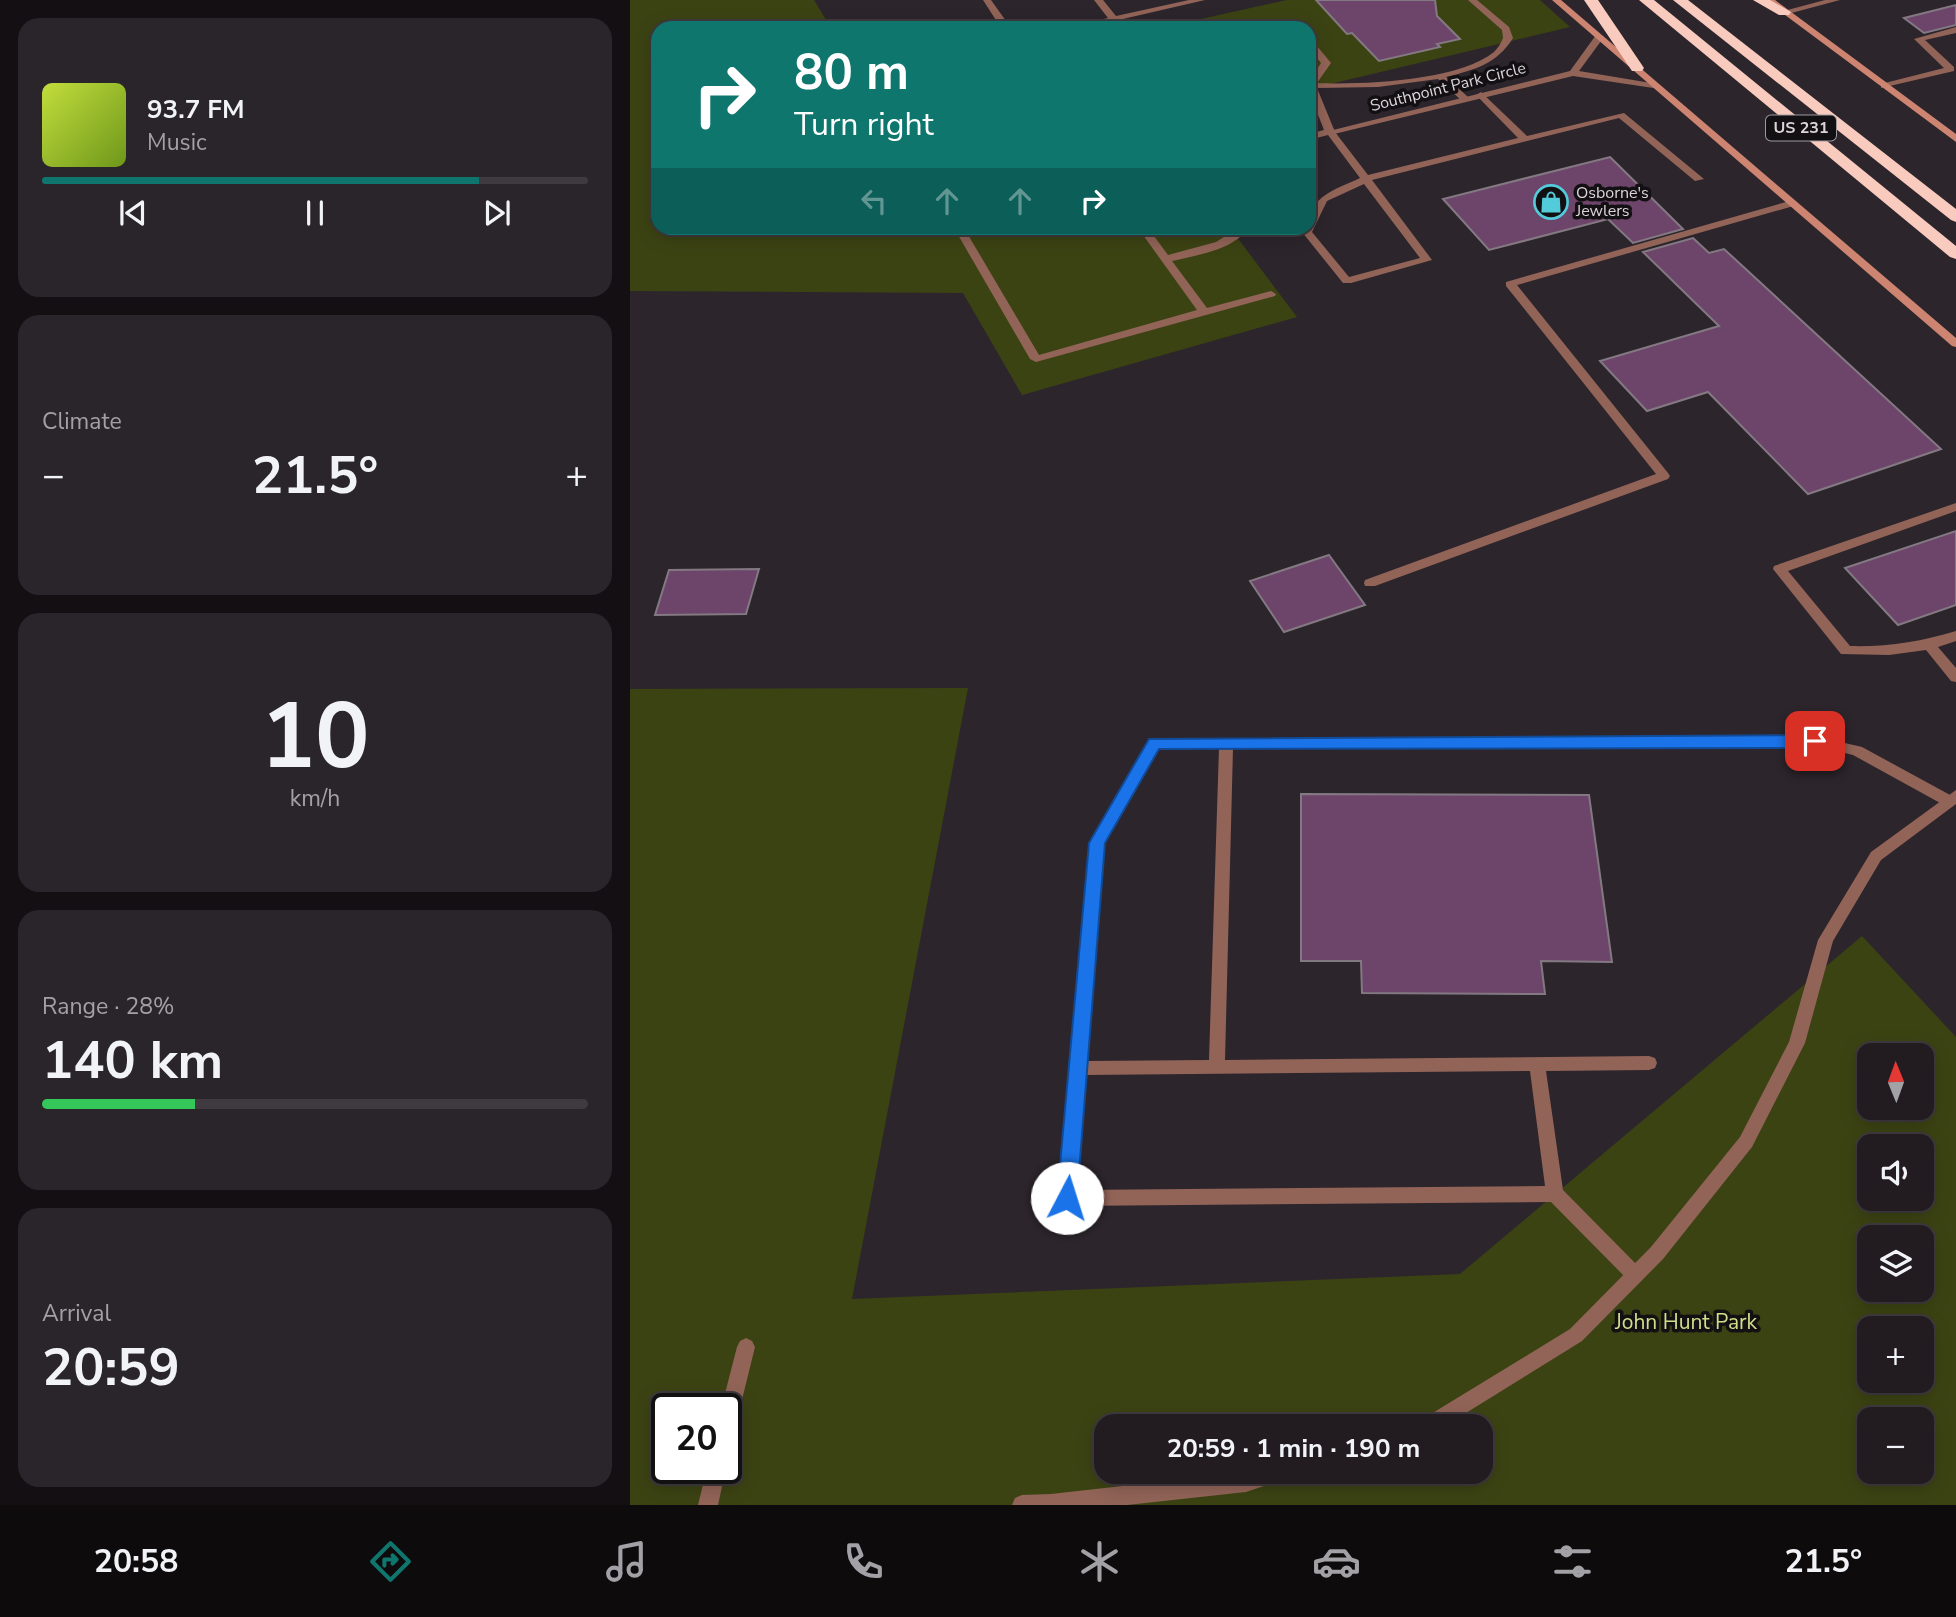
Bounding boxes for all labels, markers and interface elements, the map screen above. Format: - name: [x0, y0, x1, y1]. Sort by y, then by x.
- text: 80 m: [794, 39, 909, 106]
- icon: right: [679, 49, 770, 140]
- street label: Southpoint Park Circle: [1368, 57, 1528, 117]
- text: 93.7 FM: [147, 92, 244, 127]
- text: Turn right: [794, 103, 934, 146]
- road number: US 231: [1766, 116, 1836, 140]
- text: Music: [147, 127, 207, 158]
- icon: left: [855, 182, 893, 220]
- icon: ahead: [928, 182, 966, 220]
- icon: ahead: [1001, 182, 1039, 220]
- icon: right: [1074, 182, 1112, 220]
- place label: Osborne's Jewlers: [1575, 182, 1649, 222]
- shop icon: Osborne's Jewlers: [1532, 183, 1570, 221]
- icon: previous: [114, 194, 152, 232]
- icon: pause: [296, 194, 334, 232]
- icon: next: [478, 194, 516, 232]
- text: Climate: [42, 406, 122, 437]
- text: 21.5°: [252, 440, 378, 511]
- text: −: [42, 450, 65, 501]
- text: +: [565, 450, 588, 501]
- text: 10: [260, 675, 370, 799]
- pin: [1785, 711, 1845, 771]
- icon: arrive: [1796, 722, 1834, 760]
- text: km/h: [290, 783, 340, 814]
- text: Range · 28%: [42, 991, 174, 1022]
- text: 140 km: [42, 1025, 223, 1096]
- north arrow: [1857, 1043, 1934, 1120]
- map controls: [1857, 1043, 1934, 1484]
- button: sound: [1857, 1134, 1934, 1211]
- position arrow: [1030, 1161, 1104, 1235]
- button: layers: [1857, 1225, 1934, 1302]
- text: Arrival: [42, 1298, 111, 1329]
- park label: John Hunt Park: [1614, 1308, 1758, 1336]
- button: +: [1857, 1316, 1934, 1393]
- text: 20:59: [42, 1332, 180, 1403]
- speed limit sign: 20: [651, 1393, 742, 1484]
- button: −: [1857, 1407, 1934, 1484]
- text: 20:59 · 1 min · 190 m: [1167, 1431, 1420, 1466]
- icon: directions: [366, 1537, 415, 1586]
- icon: music: [602, 1537, 651, 1586]
- icon: phone: [839, 1537, 888, 1586]
- icon: climate: [1075, 1537, 1124, 1586]
- icon: car: [1312, 1537, 1361, 1586]
- icon: filters: [1548, 1537, 1597, 1586]
- text: 20:58: [94, 1540, 178, 1583]
- text: 21.5°: [1785, 1540, 1862, 1583]

